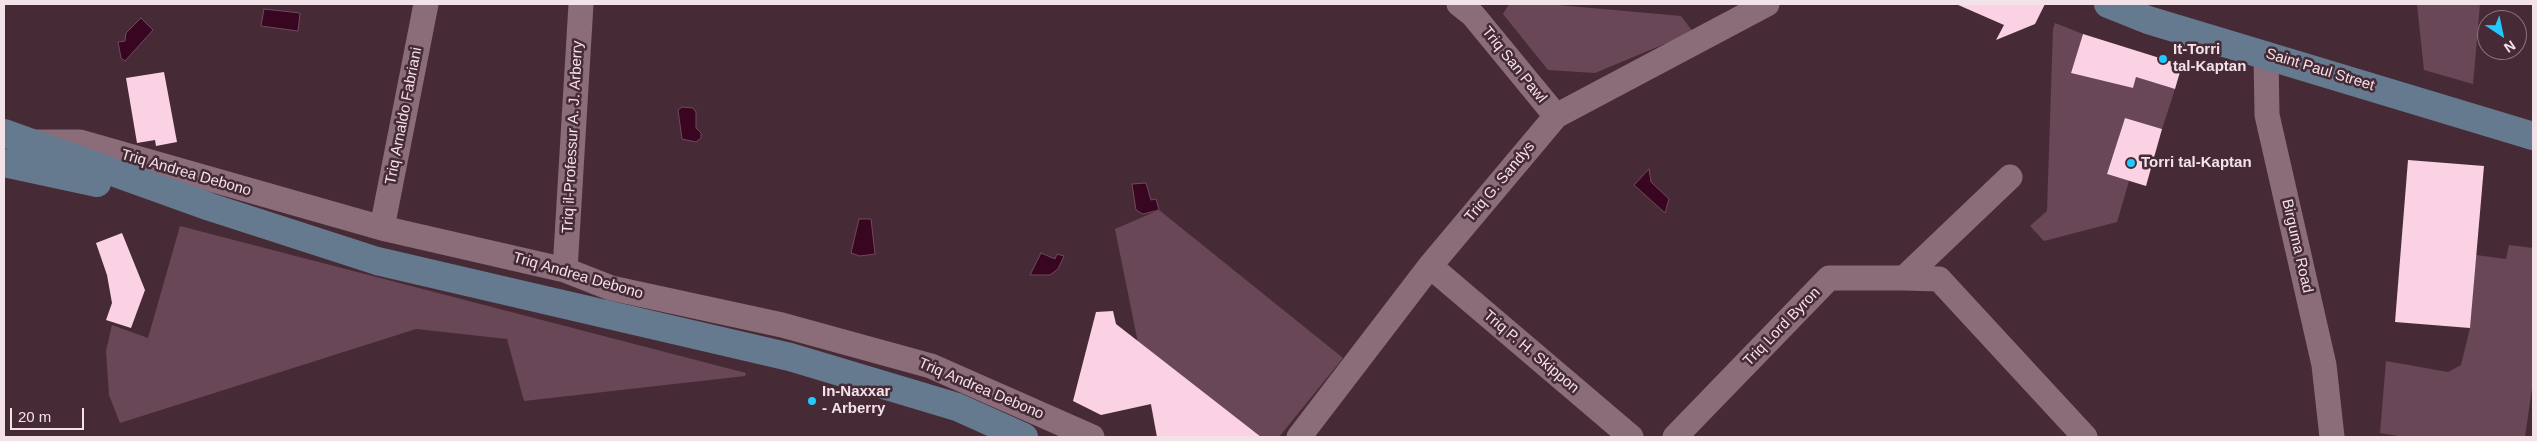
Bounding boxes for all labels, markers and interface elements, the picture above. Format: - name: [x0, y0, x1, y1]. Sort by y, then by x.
- north arrow: [2477, 10, 2527, 60]
- street label: Triq San Pawl: [1478, 23, 1550, 107]
- text: N: [2501, 37, 2518, 56]
- street label: Triq il-Professur A. J. Arberry: [559, 40, 587, 234]
- place label: It-Torri tal-Kaptan: [2173, 41, 2246, 76]
- street label: Saint Paul Street: [2264, 45, 2376, 95]
- street label: Triq Arnaldo Fabriani: [382, 46, 426, 186]
- marker: It-Torri tal-Kaptan: [2157, 53, 2169, 65]
- street label: Triq G. Sandys: [1461, 138, 1539, 226]
- street label: Triq Andrea Debono: [119, 146, 253, 200]
- place label: Torri tal-Kaptan: [2141, 154, 2252, 172]
- marker: Torri tal-Kaptan: [2125, 157, 2137, 169]
- street label: Birguma Road: [2277, 197, 2317, 295]
- street label: Triq Andrea Debono: [511, 249, 645, 303]
- street label: Triq Lord Byron: [1740, 284, 1824, 370]
- street label: Triq P. H. Skippon: [1480, 307, 1582, 397]
- street label: Triq Andrea Debono: [916, 354, 1046, 424]
- place label: In-Naxxar - Arberry: [822, 383, 890, 418]
- marker: In-Naxxar - Arberry: [806, 395, 818, 407]
- scale bar: [12, 398, 86, 430]
- text: 20 m: [18, 408, 51, 425]

